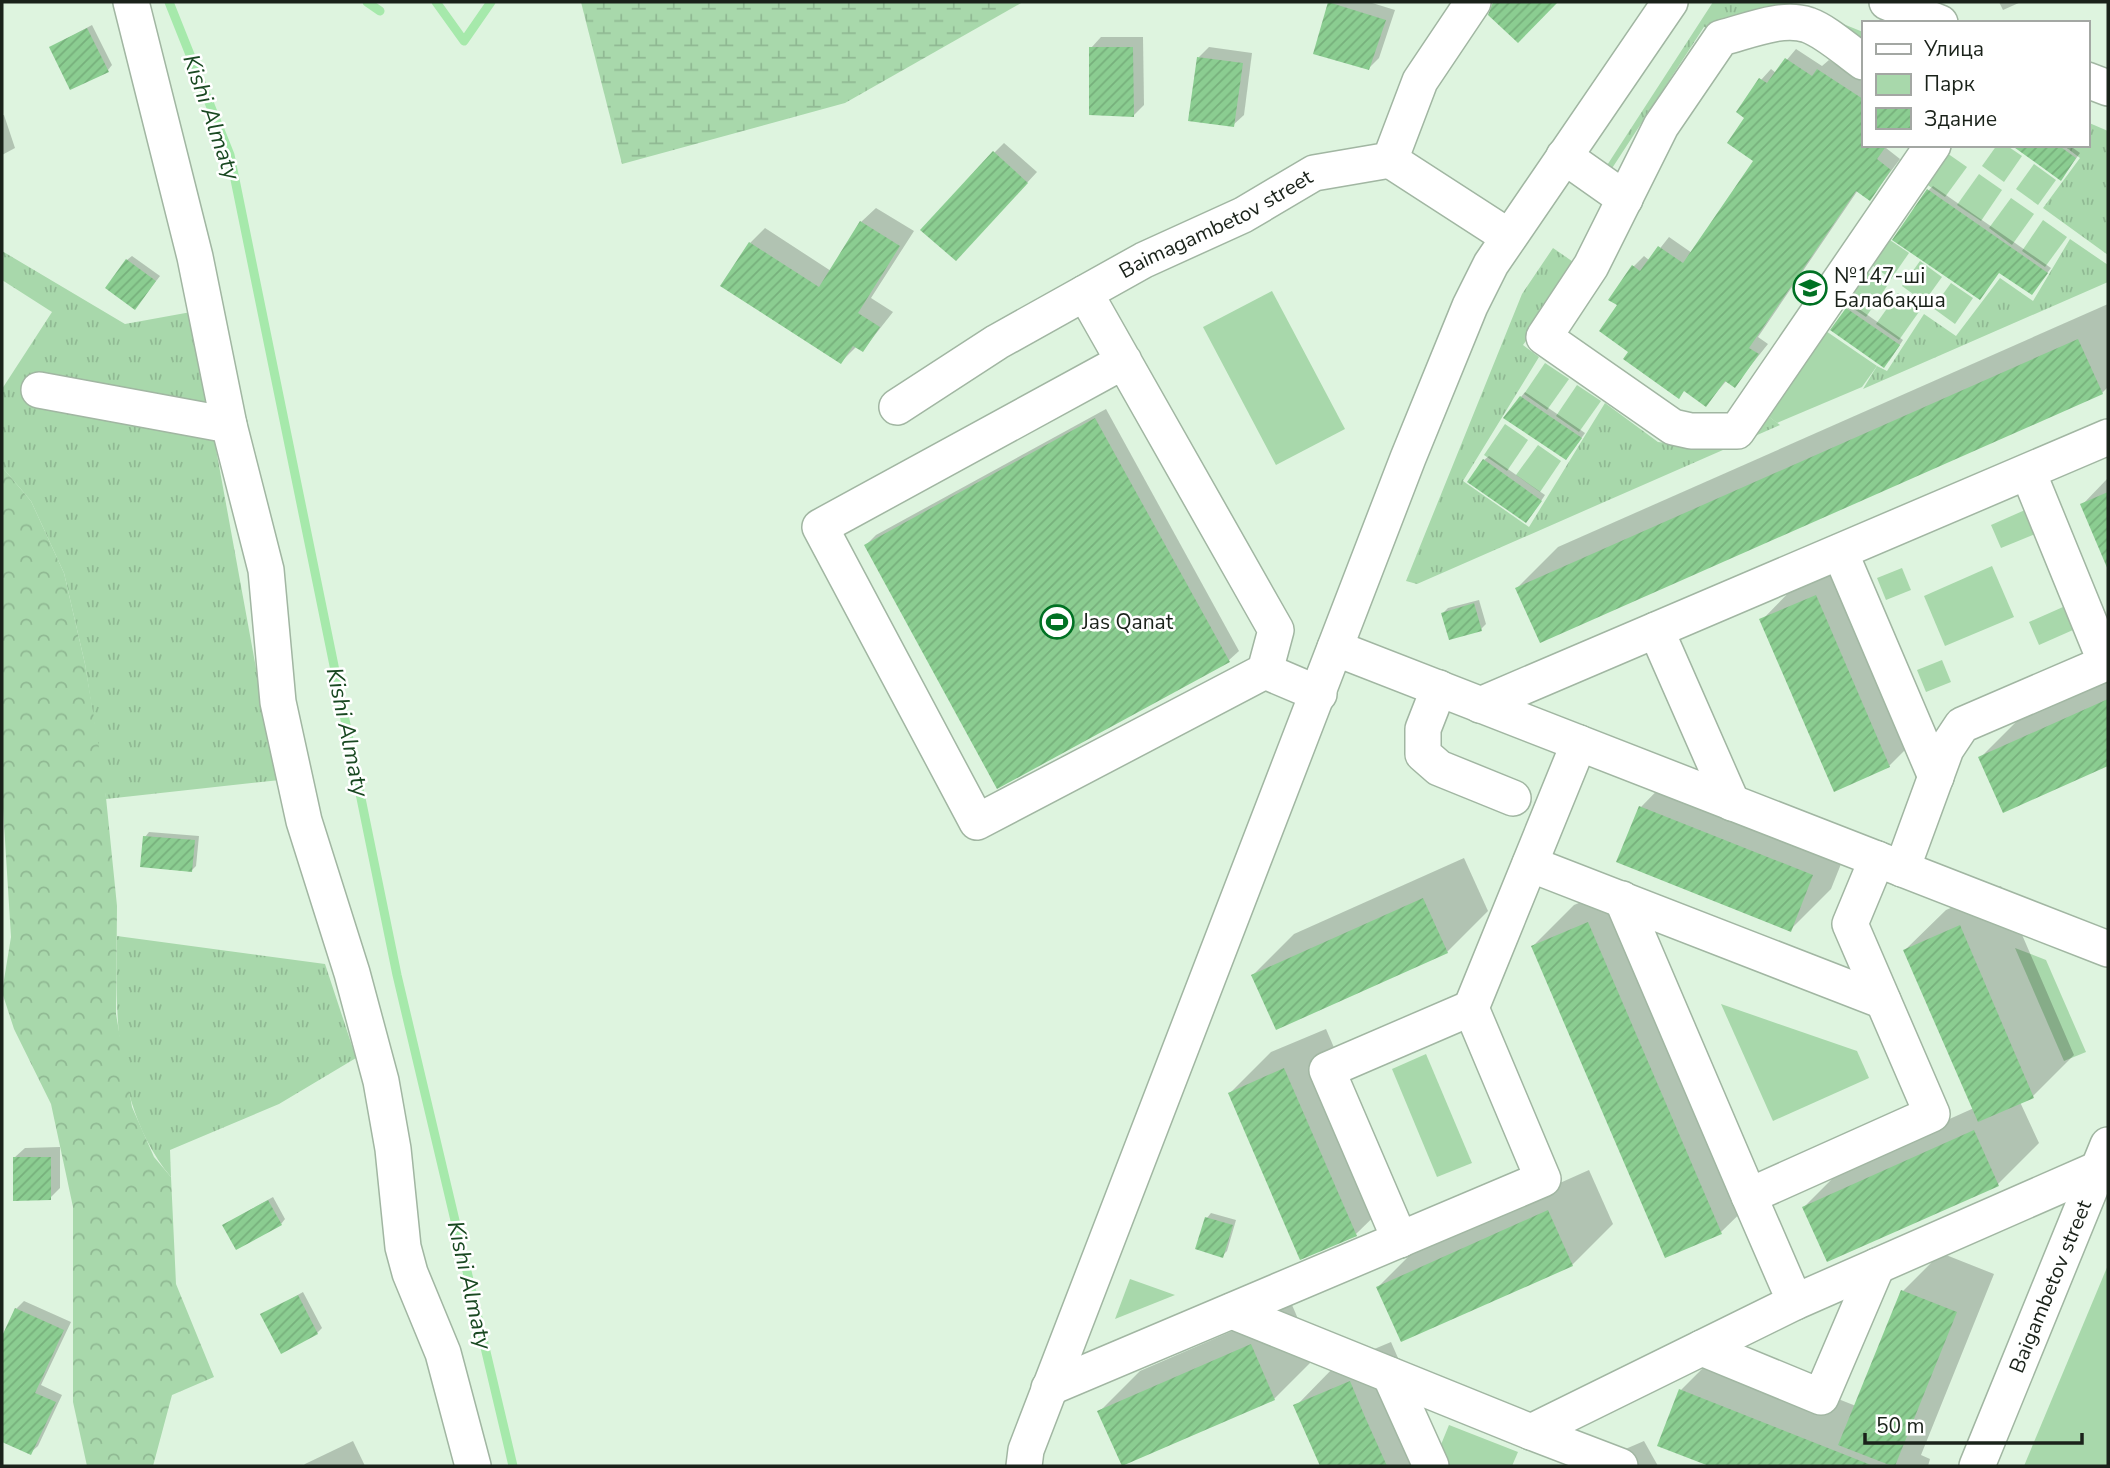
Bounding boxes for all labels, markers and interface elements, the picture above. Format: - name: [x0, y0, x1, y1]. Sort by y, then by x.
- legend: [1862, 21, 2089, 147]
- text: Улица: [1923, 35, 1984, 63]
- water label: Kіshі Almaty: [176, 50, 248, 185]
- text: Парк: [1924, 70, 1976, 98]
- text: Здание: [1924, 105, 1997, 133]
- street label: Baimagambetov street: [1114, 163, 1318, 285]
- place label: №147-ші Балабақша: [1834, 262, 1946, 314]
- school or university icon: №147-ші Балабақша: [1791, 269, 1829, 307]
- sports icon: Jas Qanat: [1038, 603, 1076, 641]
- place label: Jas Qanat: [1081, 608, 1174, 636]
- water label: Kіshі Almaty: [319, 665, 377, 801]
- street label: Baigambetov street: [2002, 1195, 2098, 1377]
- water label: Kіshі Almaty: [440, 1218, 500, 1354]
- scale bar: [1865, 1402, 2082, 1446]
- text: 50 m: [1876, 1412, 1925, 1440]

